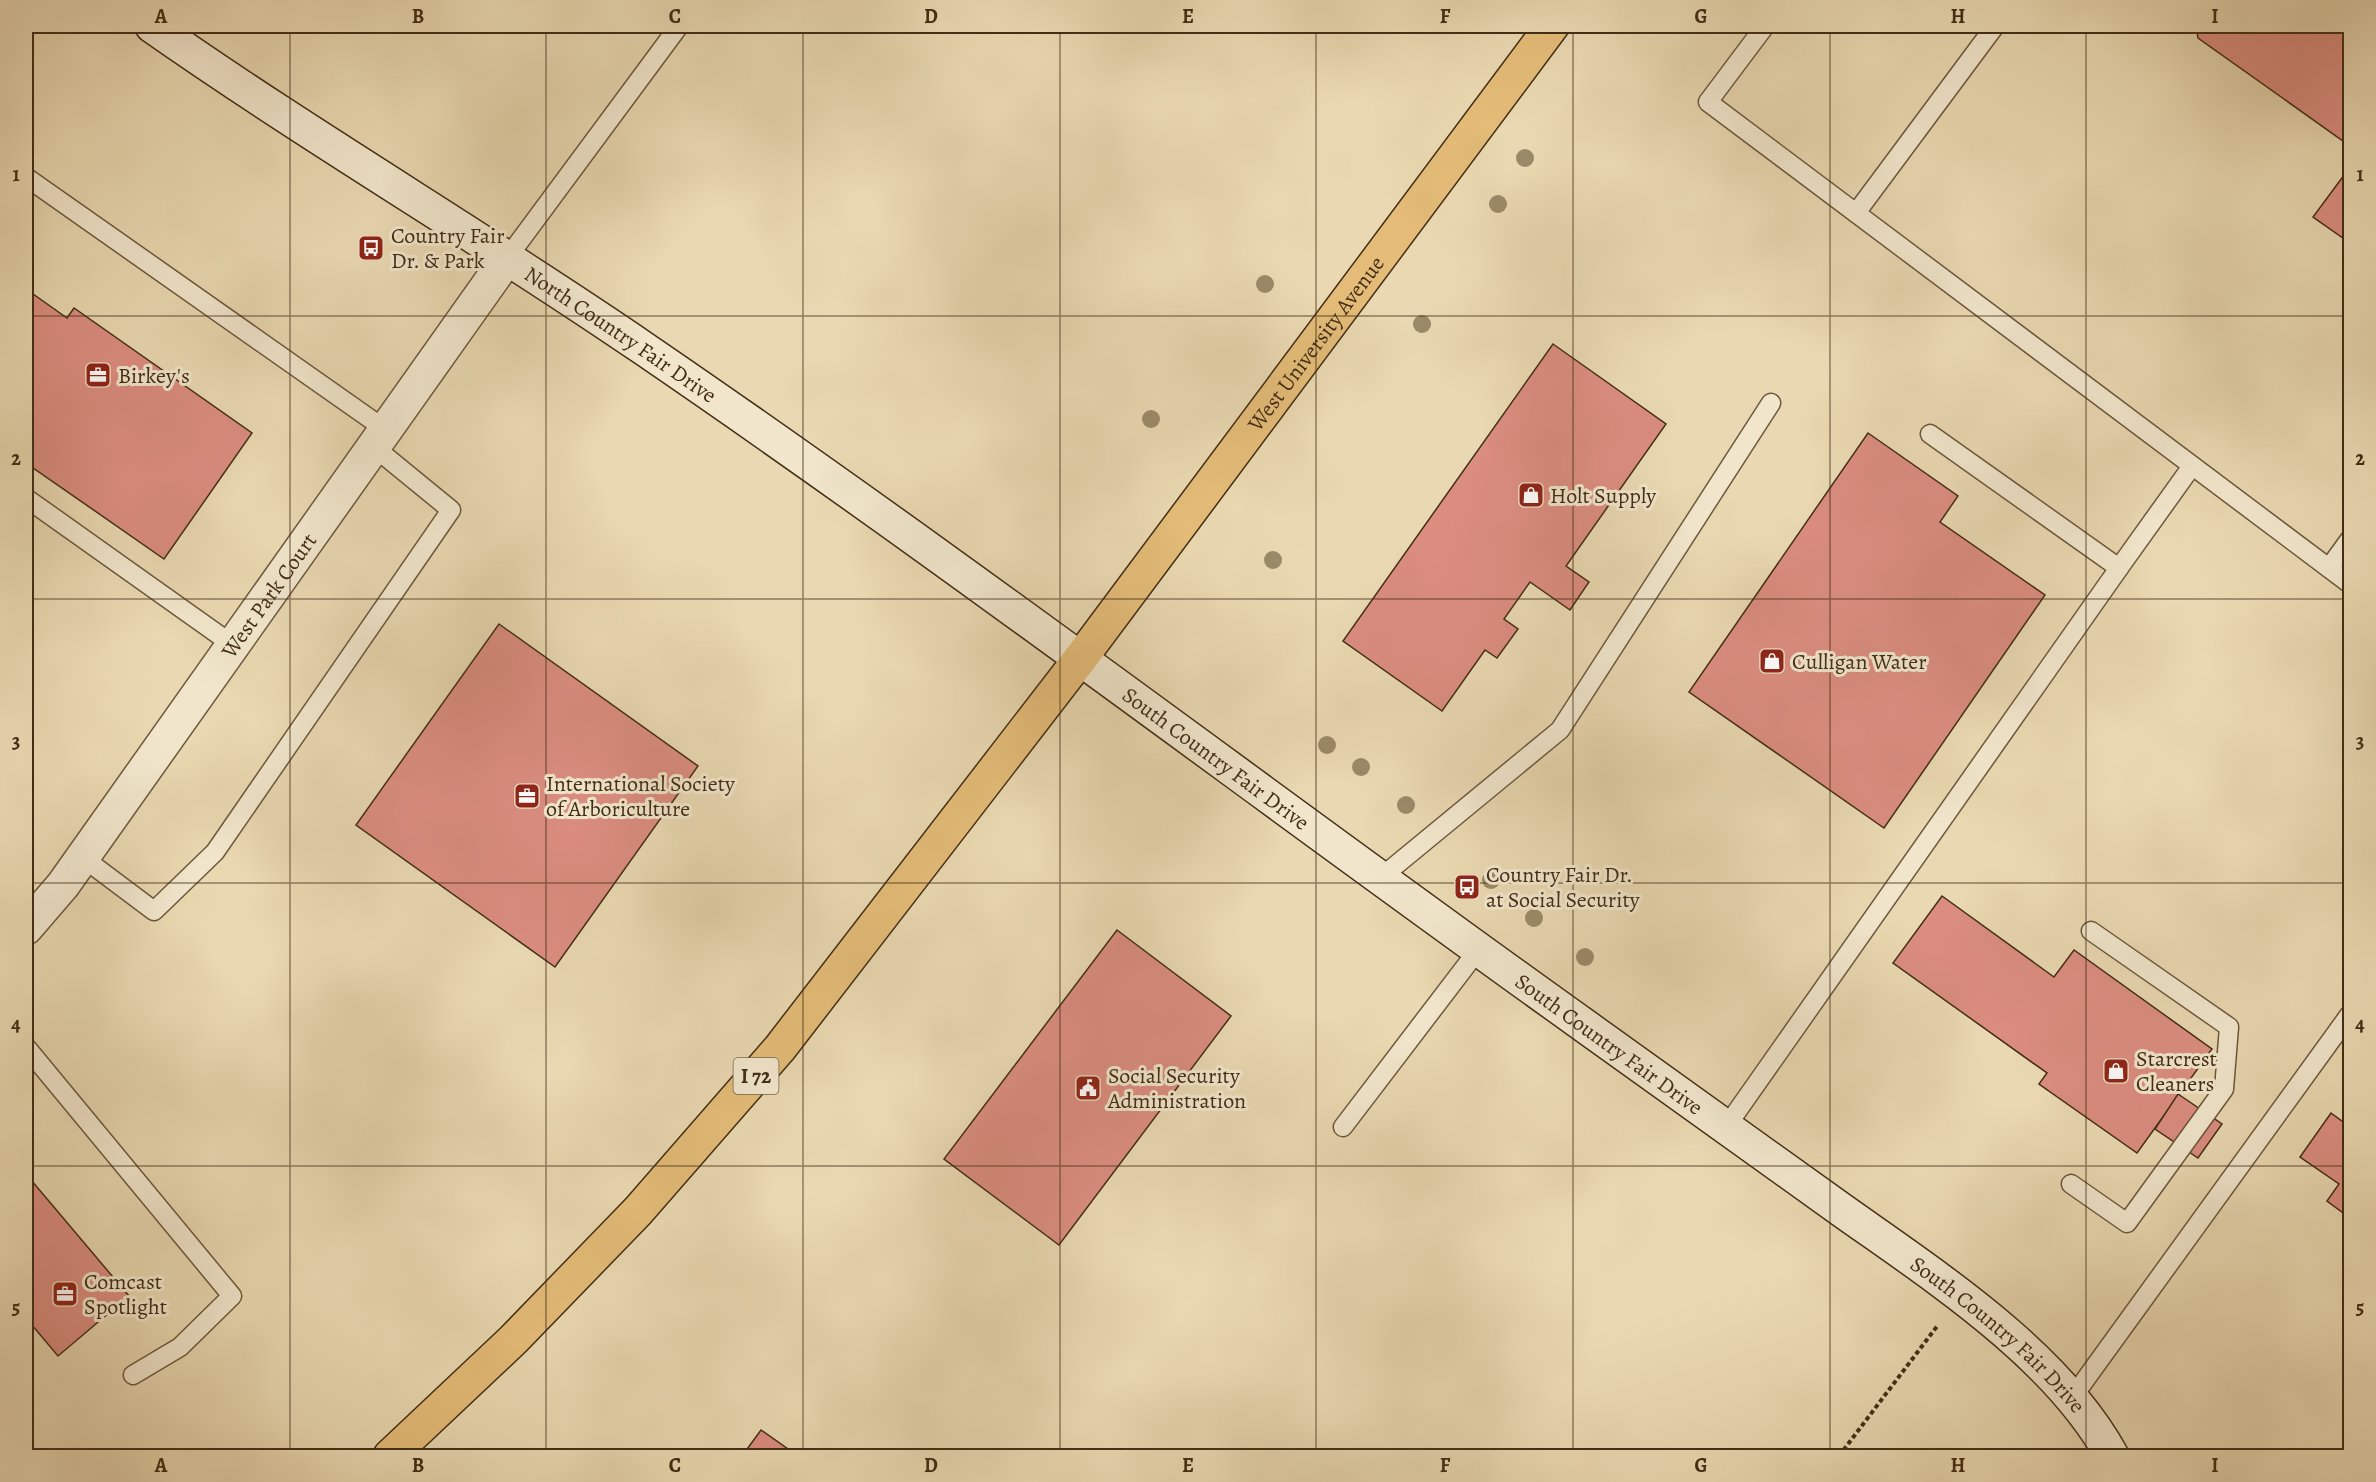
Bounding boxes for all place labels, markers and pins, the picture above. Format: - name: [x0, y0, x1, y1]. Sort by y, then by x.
- place label: Country Fair Dr. & Park: [391, 221, 505, 276]
- bus stop icon: Country Fair Dr. & Park: [356, 233, 386, 263]
- office icon: Birkey's: [83, 360, 113, 390]
- place label: Birkey's: [118, 361, 190, 391]
- shop icon: Holt Supply: [1516, 480, 1546, 510]
- place label: Holt Supply: [1550, 481, 1656, 511]
- shop icon: Culligan Water: [1757, 646, 1787, 676]
- place label: Culligan Water: [1792, 647, 1927, 677]
- place label: International Society of Arboriculture: [546, 769, 735, 824]
- office icon: International Society of Arboriculture: [512, 781, 542, 811]
- place label: Country Fair Dr. at Social Security: [1486, 860, 1640, 915]
- bus stop icon: Country Fair Dr. at Social Security: [1452, 872, 1482, 902]
- place label: Starcrest Cleaners: [2136, 1044, 2217, 1099]
- shop icon: Starcrest Cleaners: [2101, 1056, 2131, 1086]
- place label: Social Security Administration: [1107, 1061, 1246, 1116]
- public building icon: Social Security Administration: [1073, 1073, 1103, 1103]
- place label: Comcast Spotlight: [84, 1267, 167, 1322]
- office icon: Comcast Spotlight: [50, 1279, 80, 1309]

